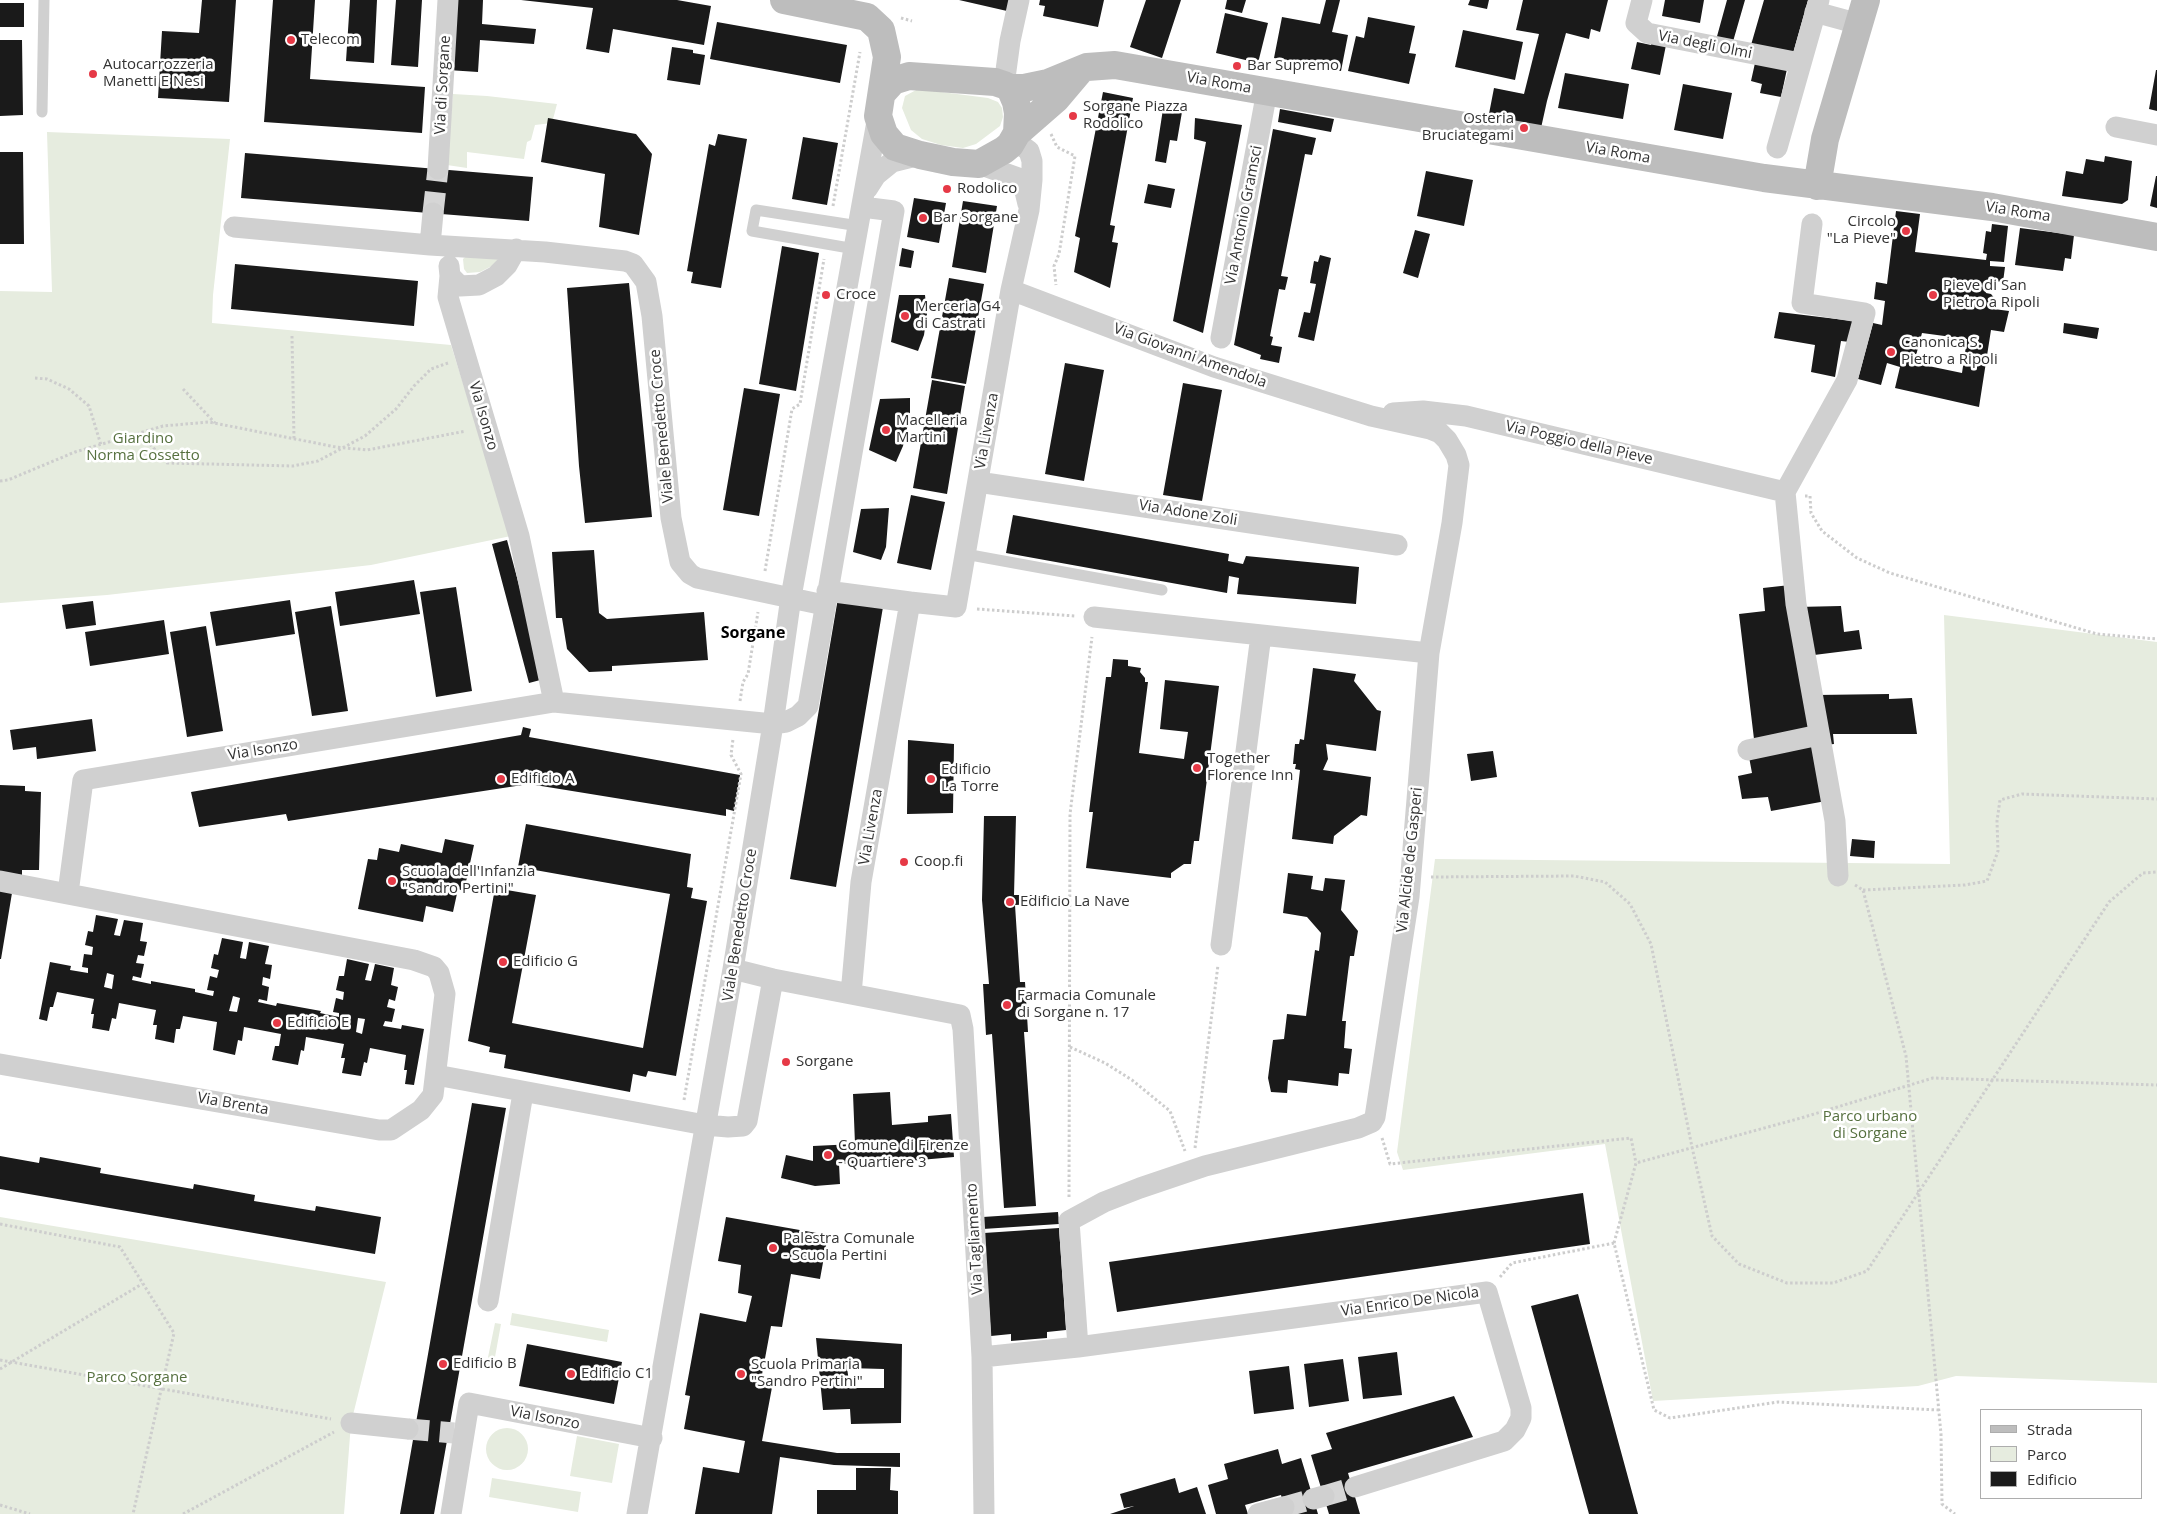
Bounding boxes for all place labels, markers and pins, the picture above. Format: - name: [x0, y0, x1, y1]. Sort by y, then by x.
- place label: Telecom: [301, 31, 360, 49]
- marker: Telecom: [285, 34, 297, 46]
- place label: Autocarrozzeria Manetti E Nesi: [103, 56, 214, 91]
- place label: Bar Supremo: [1247, 57, 1339, 75]
- marker: Bar Supremo: [1231, 60, 1243, 72]
- marker: Autocarrozzeria Manetti E Nesi: [87, 68, 99, 80]
- place label: Sorgane Piazza Rodolico: [1083, 98, 1188, 133]
- marker: Sorgane Piazza Rodolico: [1067, 110, 1079, 122]
- place label: Osteria Bruciategami: [1422, 110, 1514, 145]
- marker: Osteria Bruciategami: [1518, 122, 1530, 134]
- place label: Rodolico: [957, 180, 1017, 198]
- marker: Rodolico: [941, 183, 953, 195]
- place label: Bar Sorgane: [933, 209, 1019, 227]
- marker: Bar Sorgane: [917, 212, 929, 224]
- place label: Circolo "La Pieve": [1827, 213, 1896, 248]
- marker: Circolo "La Pieve": [1900, 225, 1912, 237]
- place label: Pieve di San Pietro a Ripoli: [1943, 277, 2040, 312]
- place label: Croce: [836, 286, 876, 304]
- marker: Croce: [820, 289, 832, 301]
- marker: Pieve di San Pietro a Ripoli: [1927, 289, 1939, 301]
- place label: Merceria G4 di Castrati: [915, 298, 1000, 333]
- marker: Merceria G4 di Castrati: [899, 310, 911, 322]
- place label: Canonica S. Pietro a Ripoli: [1901, 334, 1998, 369]
- marker: Canonica S. Pietro a Ripoli: [1885, 346, 1897, 358]
- place label: Macelleria Martini: [896, 412, 968, 447]
- marker: Macelleria Martini: [880, 424, 892, 436]
- place label: Together Florence Inn: [1207, 750, 1293, 785]
- place label: Edificio La Torre: [941, 761, 999, 796]
- marker: Together Florence Inn: [1191, 762, 1203, 774]
- place label: Edificio A: [511, 770, 575, 788]
- marker: Edificio A: [495, 773, 507, 785]
- marker: Edificio La Torre: [925, 773, 937, 785]
- place label: Coop.fi: [914, 853, 963, 871]
- marker: Coop.fi: [898, 856, 910, 868]
- place label: Scuola dell'Infanzia "Sandro Pertini": [402, 863, 535, 898]
- marker: Scuola dell'Infanzia "Sandro Pertini": [386, 875, 398, 887]
- place label: Edificio La Nave: [1020, 893, 1130, 911]
- marker: Edificio La Nave: [1004, 896, 1016, 908]
- place label: Edificio G: [513, 953, 578, 971]
- marker: Edificio G: [497, 956, 509, 968]
- place label: Farmacia Comunale di Sorgane n. 17: [1017, 987, 1156, 1022]
- marker: Farmacia Comunale di Sorgane n. 17: [1001, 999, 1013, 1011]
- place label: Edificio E: [287, 1014, 349, 1032]
- marker: Edificio E: [271, 1017, 283, 1029]
- place label: Sorgane: [796, 1053, 853, 1071]
- marker: Sorgane: [780, 1056, 792, 1068]
- place label: Comune di Firenze - Quartiere 3: [838, 1137, 969, 1172]
- marker: Comune di Firenze - Quartiere 3: [822, 1149, 834, 1161]
- place label: Palestra Comunale - Scuola Pertini: [783, 1230, 915, 1265]
- marker: Palestra Comunale - Scuola Pertini: [767, 1242, 779, 1254]
- place label: Edificio B: [453, 1355, 517, 1373]
- place label: Scuola Primaria "Sandro Pertini": [751, 1356, 863, 1391]
- marker: Edificio B: [437, 1358, 449, 1370]
- place label: Edificio C1: [581, 1365, 653, 1383]
- marker: Edificio C1: [565, 1368, 577, 1380]
- marker: Scuola Primaria "Sandro Pertini": [735, 1368, 747, 1380]

